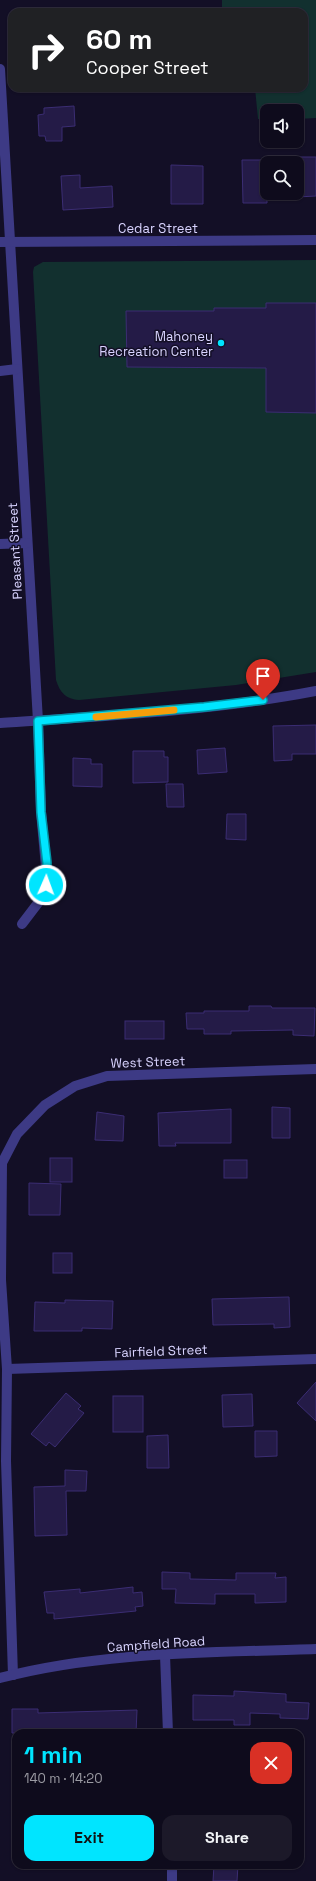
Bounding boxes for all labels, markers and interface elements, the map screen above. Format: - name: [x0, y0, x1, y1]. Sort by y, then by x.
- text: 60 m: [86, 21, 152, 57]
- icon: right: [20, 24, 72, 76]
- text: Cooper Street: [86, 56, 208, 79]
- map controls: [260, 104, 304, 200]
- button: sound: [260, 104, 304, 148]
- button: search: [260, 156, 304, 200]
- street label: Cedar Street: [118, 220, 198, 237]
- place label: Mahoney Recreation Center: [99, 328, 213, 360]
- marker: Mahoney Recreation Center: [216, 338, 226, 348]
- street label: Pleasant Street: [4, 502, 26, 600]
- pin: [246, 659, 280, 700]
- icon: arrive: [252, 665, 274, 687]
- position arrow: [25, 864, 67, 906]
- street label: West Street: [110, 1052, 186, 1072]
- street label: Fairfield Street: [114, 1341, 208, 1361]
- street label: Campfield Road: [106, 1632, 206, 1656]
- text: 1 min: [24, 1739, 83, 1770]
- button: close: [250, 1742, 292, 1784]
- text: 140 m · 14:20: [24, 1770, 103, 1787]
- button: Exit: [24, 1815, 154, 1861]
- button: Share: [162, 1815, 292, 1861]

